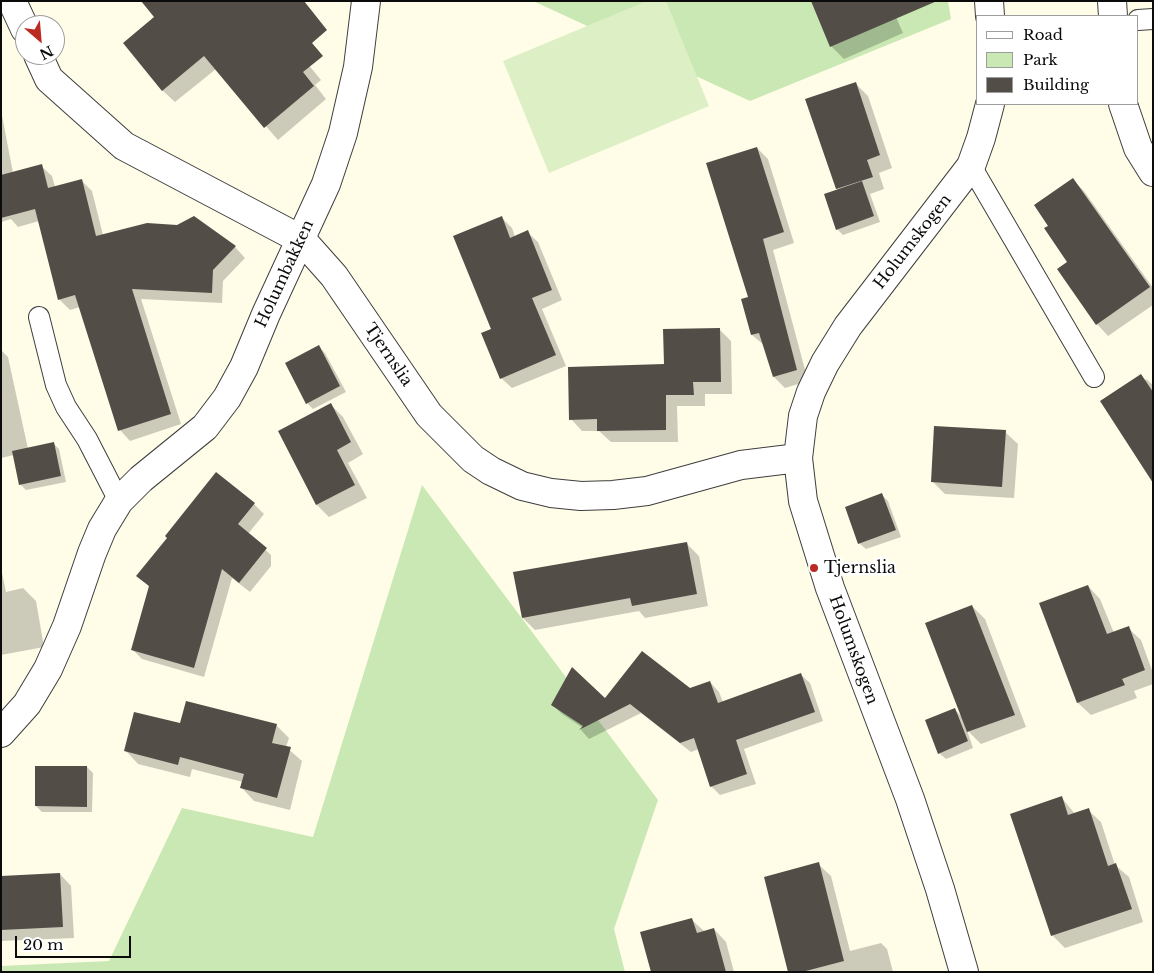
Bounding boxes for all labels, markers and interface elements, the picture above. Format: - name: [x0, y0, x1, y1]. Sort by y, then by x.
- north arrow: [15, 15, 65, 65]
- legend: [976, 15, 1139, 105]
- text: Road: [1023, 25, 1063, 44]
- text: N: [36, 41, 56, 63]
- text: Park: [1023, 50, 1058, 69]
- text: Building: [1023, 75, 1089, 94]
- street label: Holumskogen: [870, 191, 956, 293]
- street label: Holumbakken: [252, 217, 318, 331]
- street label: Tjernslia: [360, 320, 416, 390]
- place label: Tjernslia: [824, 558, 896, 578]
- marker: Tjernslia: [808, 562, 820, 574]
- street label: Holumskogen: [824, 593, 882, 707]
- scale bar: [18, 926, 134, 958]
- text: 20 m: [23, 935, 63, 954]

